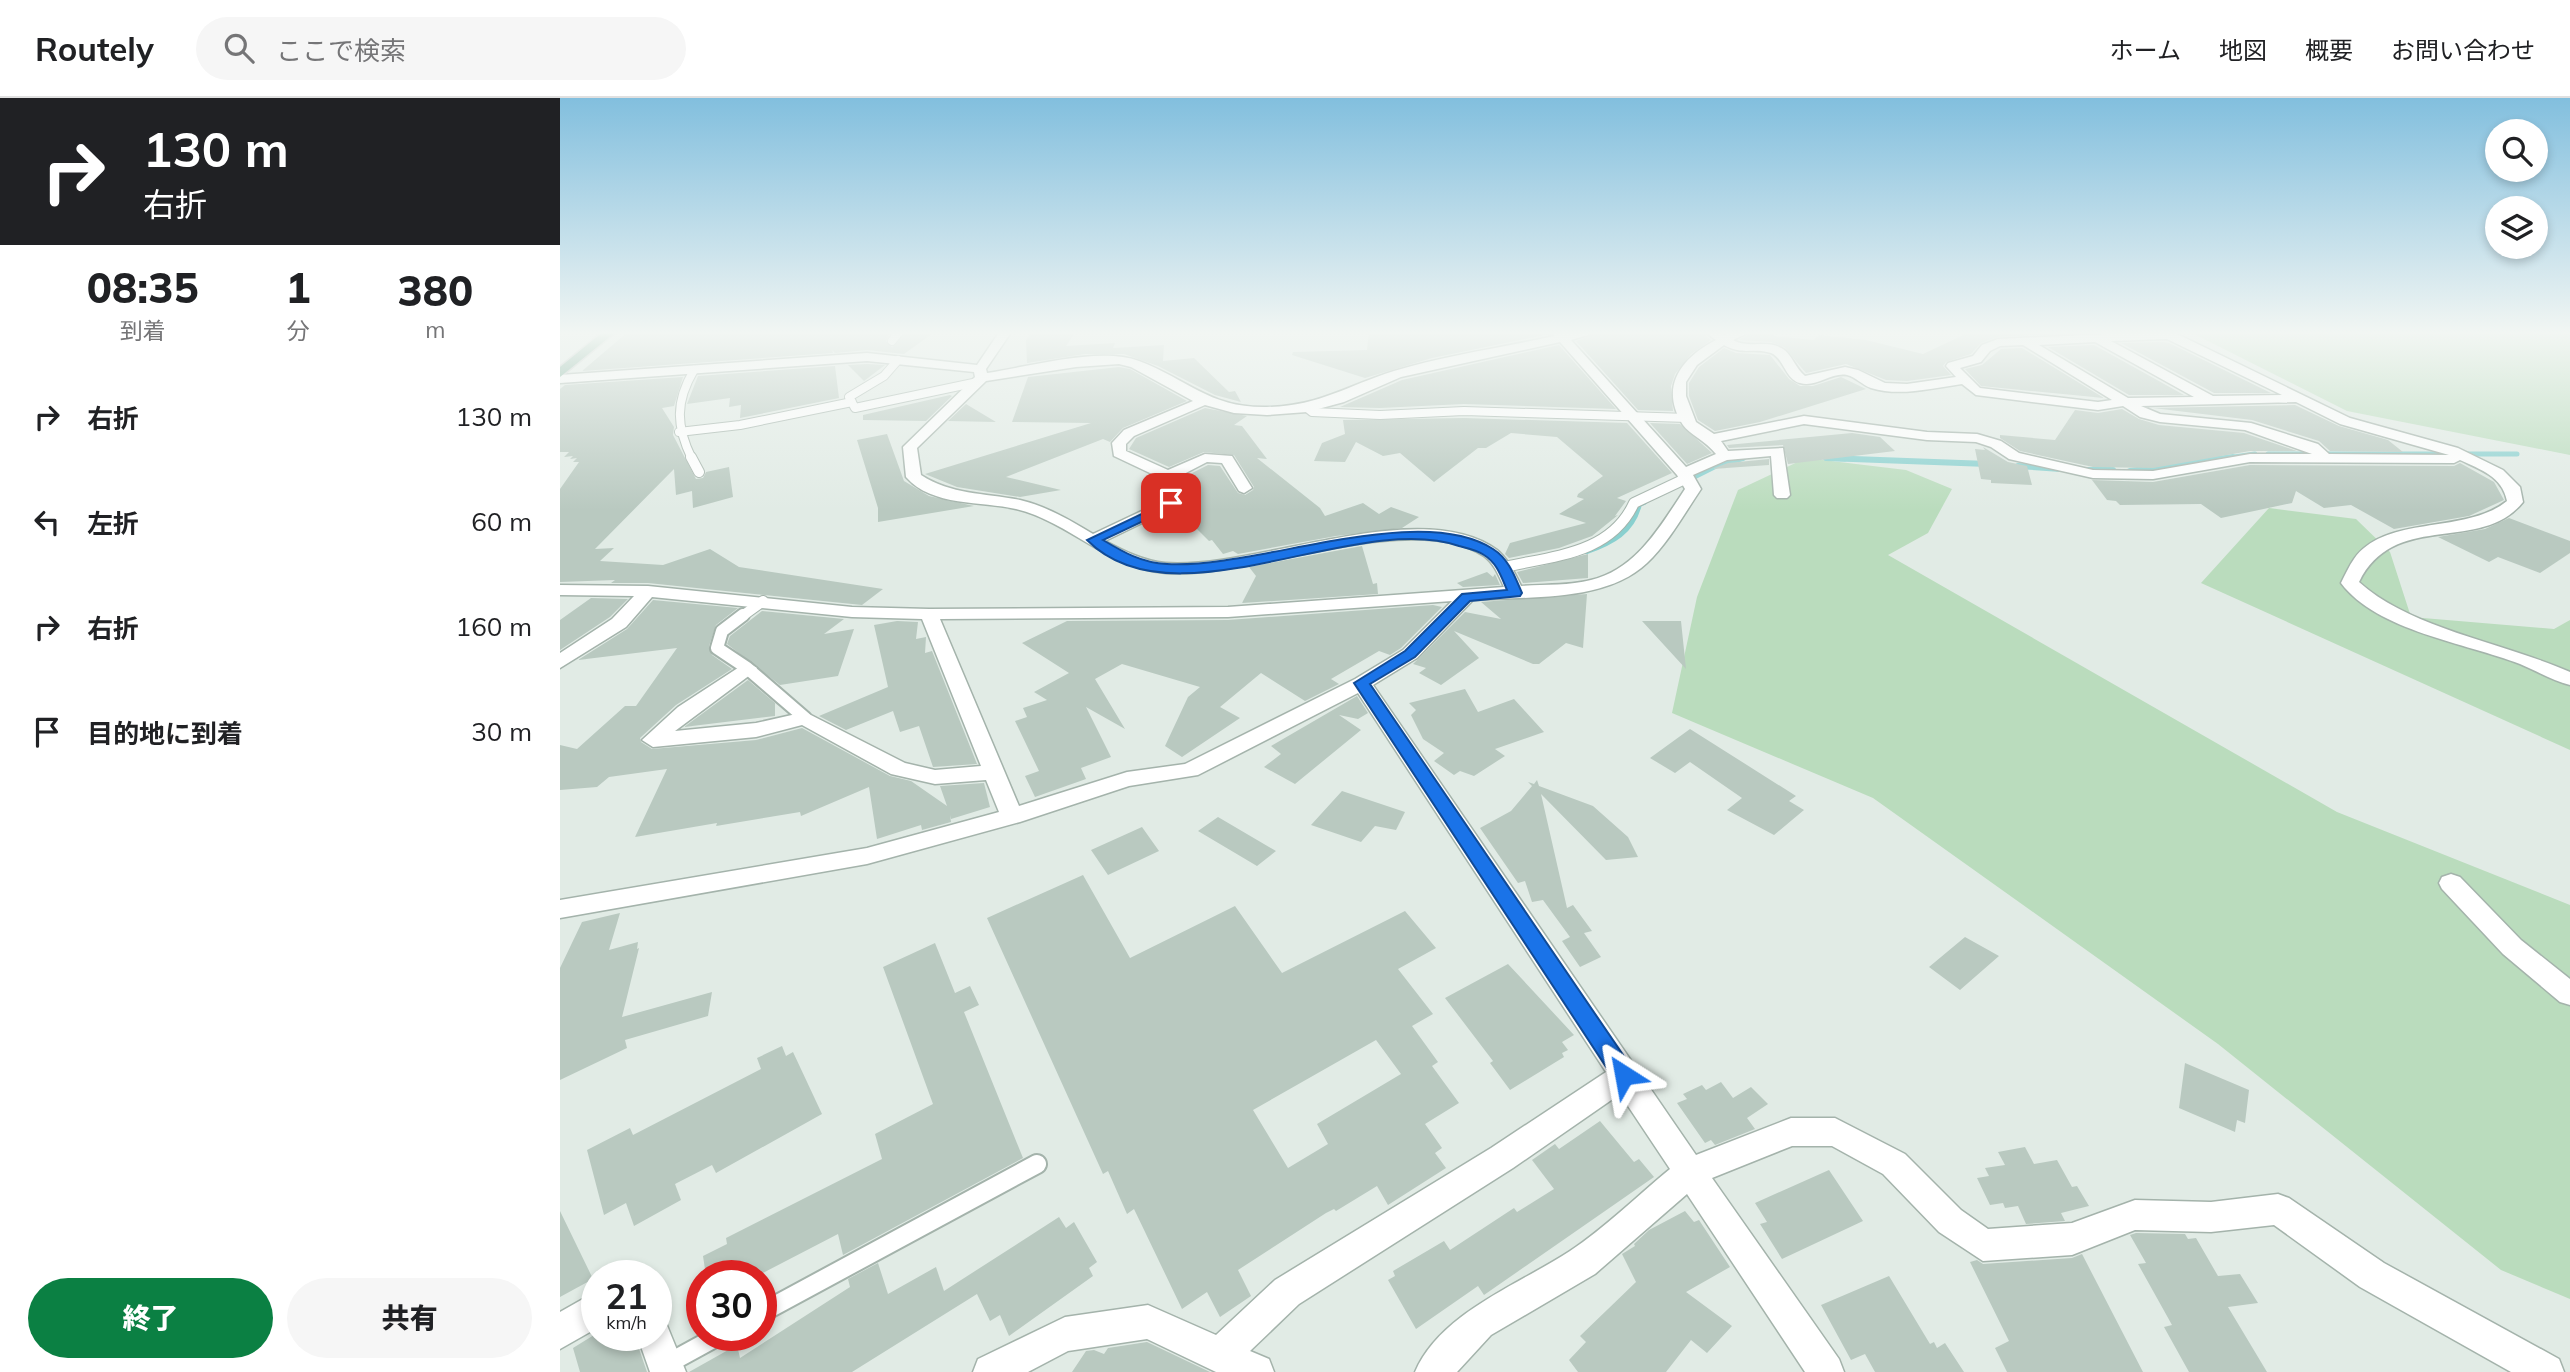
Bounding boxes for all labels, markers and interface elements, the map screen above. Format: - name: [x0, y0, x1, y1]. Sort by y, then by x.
- search box: [196, 17, 686, 80]
- text: Routely: [35, 28, 154, 69]
- icon: search: [220, 29, 258, 67]
- text: ここで検索: [276, 34, 406, 67]
- text: ホーム: [2110, 35, 2181, 65]
- text: 地図: [2219, 35, 2267, 65]
- text: 概要: [2305, 35, 2353, 65]
- text: お問い合わせ: [2391, 35, 2535, 65]
- text: 130 m: [143, 118, 289, 179]
- map controls: [2485, 119, 2548, 259]
- button: search: [2485, 119, 2548, 182]
- icon: right: [28, 126, 119, 217]
- text: 右折: [143, 184, 207, 224]
- button: layers: [2485, 196, 2548, 259]
- text: 08:35: [87, 261, 199, 314]
- text: 1: [285, 261, 311, 314]
- text: 380: [398, 264, 473, 317]
- text: m: [425, 315, 445, 344]
- text: 到着: [120, 316, 166, 345]
- text: 分: [287, 316, 310, 345]
- icon: right: [28, 398, 66, 436]
- text: 130 m: [456, 400, 532, 433]
- text: 右折: [87, 402, 139, 435]
- pin: [1141, 473, 1201, 533]
- icon: arrive: [1152, 484, 1190, 522]
- icon: left: [28, 503, 66, 541]
- text: 60 m: [471, 505, 532, 538]
- text: 左折: [87, 507, 139, 540]
- icon: right: [28, 608, 66, 646]
- text: 160 m: [456, 610, 532, 643]
- text: 右折: [87, 612, 139, 645]
- icon: arrive: [28, 713, 66, 751]
- text: 30 m: [471, 715, 532, 748]
- text: 目的地に到着: [87, 717, 243, 750]
- position arrow: [1587, 1038, 1661, 1112]
- speed limit sign: 30: [686, 1260, 777, 1351]
- text: 21: [605, 1274, 648, 1318]
- button: 終了: [28, 1278, 273, 1358]
- button: 共有: [287, 1278, 532, 1358]
- text: km/h: [606, 1311, 647, 1334]

